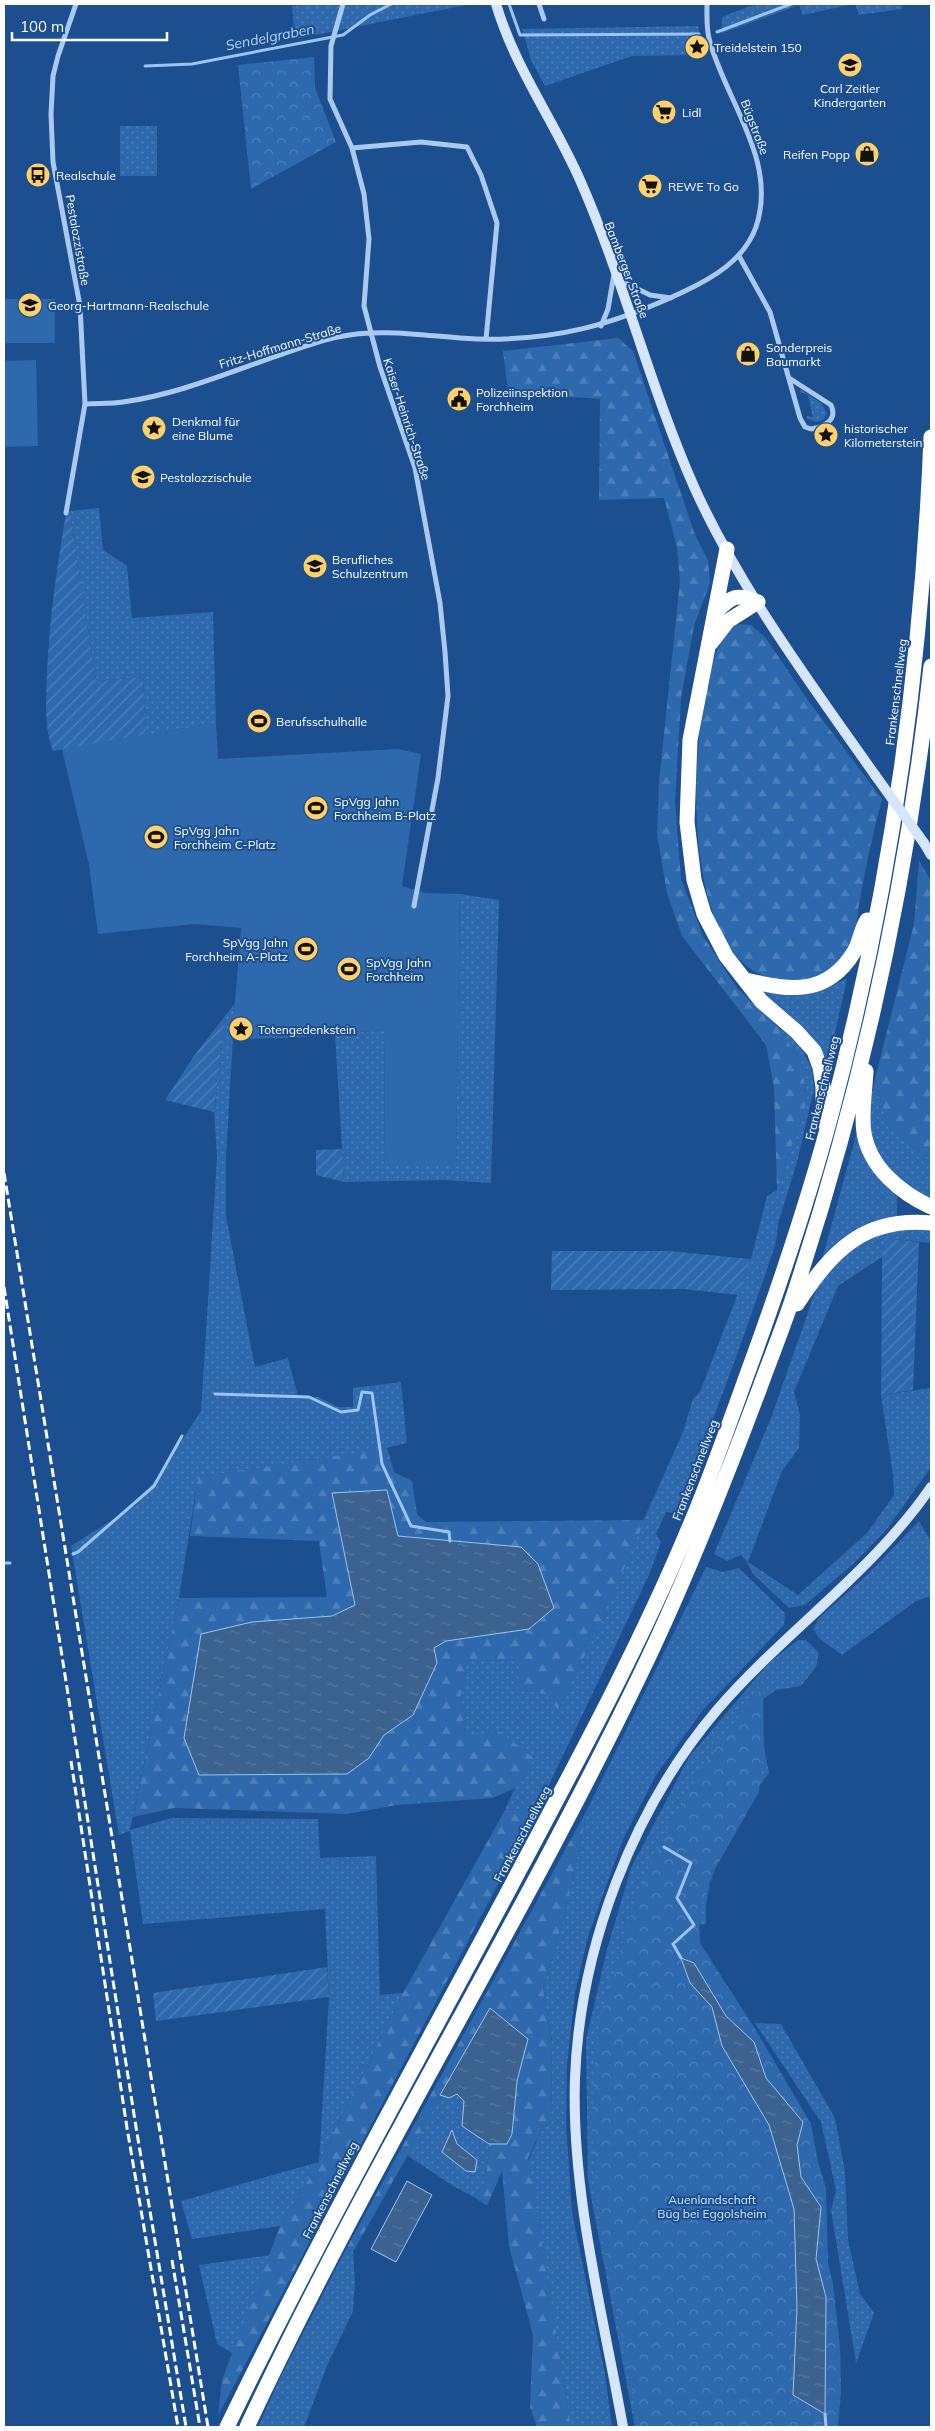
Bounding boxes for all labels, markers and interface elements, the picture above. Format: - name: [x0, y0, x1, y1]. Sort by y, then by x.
- scale bar: [12, 10, 168, 42]
- text: 100 m: [20, 17, 64, 36]
- water label: Sendelgraben: [224, 20, 316, 54]
- place icon: Treidelstein 150: [684, 34, 710, 60]
- place label: Treidelstein 150: [714, 40, 802, 55]
- school or university icon: Carl Zeitler Kindergarten: [837, 52, 863, 78]
- place label: Carl Zeitler Kindergarten: [814, 81, 886, 110]
- street label: Bügstraße: [738, 97, 772, 157]
- supermarket icon: Lidl: [651, 99, 677, 125]
- place label: Lidl: [682, 105, 701, 120]
- shop icon: Reifen Popp: [854, 141, 880, 167]
- place label: Reifen Popp: [783, 147, 850, 162]
- bus stop icon: Realschule: [25, 162, 51, 188]
- place label: Realschule: [56, 168, 116, 183]
- supermarket icon: REWE To Go: [637, 173, 663, 199]
- place label: REWE To Go: [668, 179, 739, 194]
- street label: Pestalozzistraße: [63, 193, 93, 287]
- street label: Bamberger Straße: [602, 219, 652, 321]
- school or university icon: Georg-Hartmann-Realschule: [17, 292, 43, 318]
- place label: Georg-Hartmann-Realschule: [48, 298, 209, 313]
- street label: Fritz-Hoffmann-Straße: [217, 320, 343, 372]
- place label: Sonderpreis Baumarkt: [766, 340, 832, 369]
- shop icon: Sonderpreis Baumarkt: [735, 341, 761, 367]
- street label: Kaiser-Heinrich-Straße: [380, 356, 434, 482]
- place label: Polizeiinspektion Forchheim: [476, 385, 568, 414]
- public building icon: Polizeiinspektion Forchheim: [446, 386, 472, 412]
- place label: Denkmal für eine Blume: [172, 414, 240, 443]
- place icon: Denkmal für eine Blume: [141, 415, 167, 441]
- place label: historischer Kilometerstein: [844, 421, 923, 450]
- place icon: historischer Kilometerstein: [813, 422, 839, 448]
- school or university icon: Pestalozzischule: [130, 464, 156, 490]
- place label: Pestalozzischule: [160, 470, 252, 485]
- place label: Berufliches Schulzentrum: [332, 552, 408, 581]
- school or university icon: Berufliches Schulzentrum: [302, 553, 328, 579]
- street label: Frankenschnellweg: [882, 638, 910, 746]
- sports icon: Berufsschulhalle: [246, 708, 272, 734]
- place label: Berufsschulhalle: [276, 714, 367, 729]
- place label: SpVgg Jahn Forchheim B-Platz: [334, 794, 436, 823]
- sports icon: SpVgg Jahn Forchheim B-Platz: [303, 795, 329, 821]
- place label: SpVgg Jahn Forchheim C-Platz: [174, 823, 276, 852]
- sports icon: SpVgg Jahn Forchheim C-Platz: [143, 824, 169, 850]
- place label: SpVgg Jahn Forchheim A-Platz: [185, 935, 288, 964]
- sports icon: SpVgg Jahn Forchheim A-Platz: [293, 936, 319, 962]
- place label: SpVgg Jahn Forchheim: [366, 955, 431, 984]
- sports icon: SpVgg Jahn Forchheim: [336, 956, 362, 982]
- place icon: Totengedenkstein: [228, 1016, 254, 1042]
- place label: Totengedenkstein: [258, 1022, 356, 1037]
- street label: Frankenschnellweg: [802, 1034, 842, 1142]
- street label: Frankenschnellweg: [669, 1417, 721, 1523]
- street label: Frankenschnellweg: [490, 1783, 554, 1885]
- street label: Frankenschnellweg: [299, 2139, 361, 2241]
- park label: Auenlandschaft Büg bei Eggolsheim: [657, 2192, 767, 2221]

